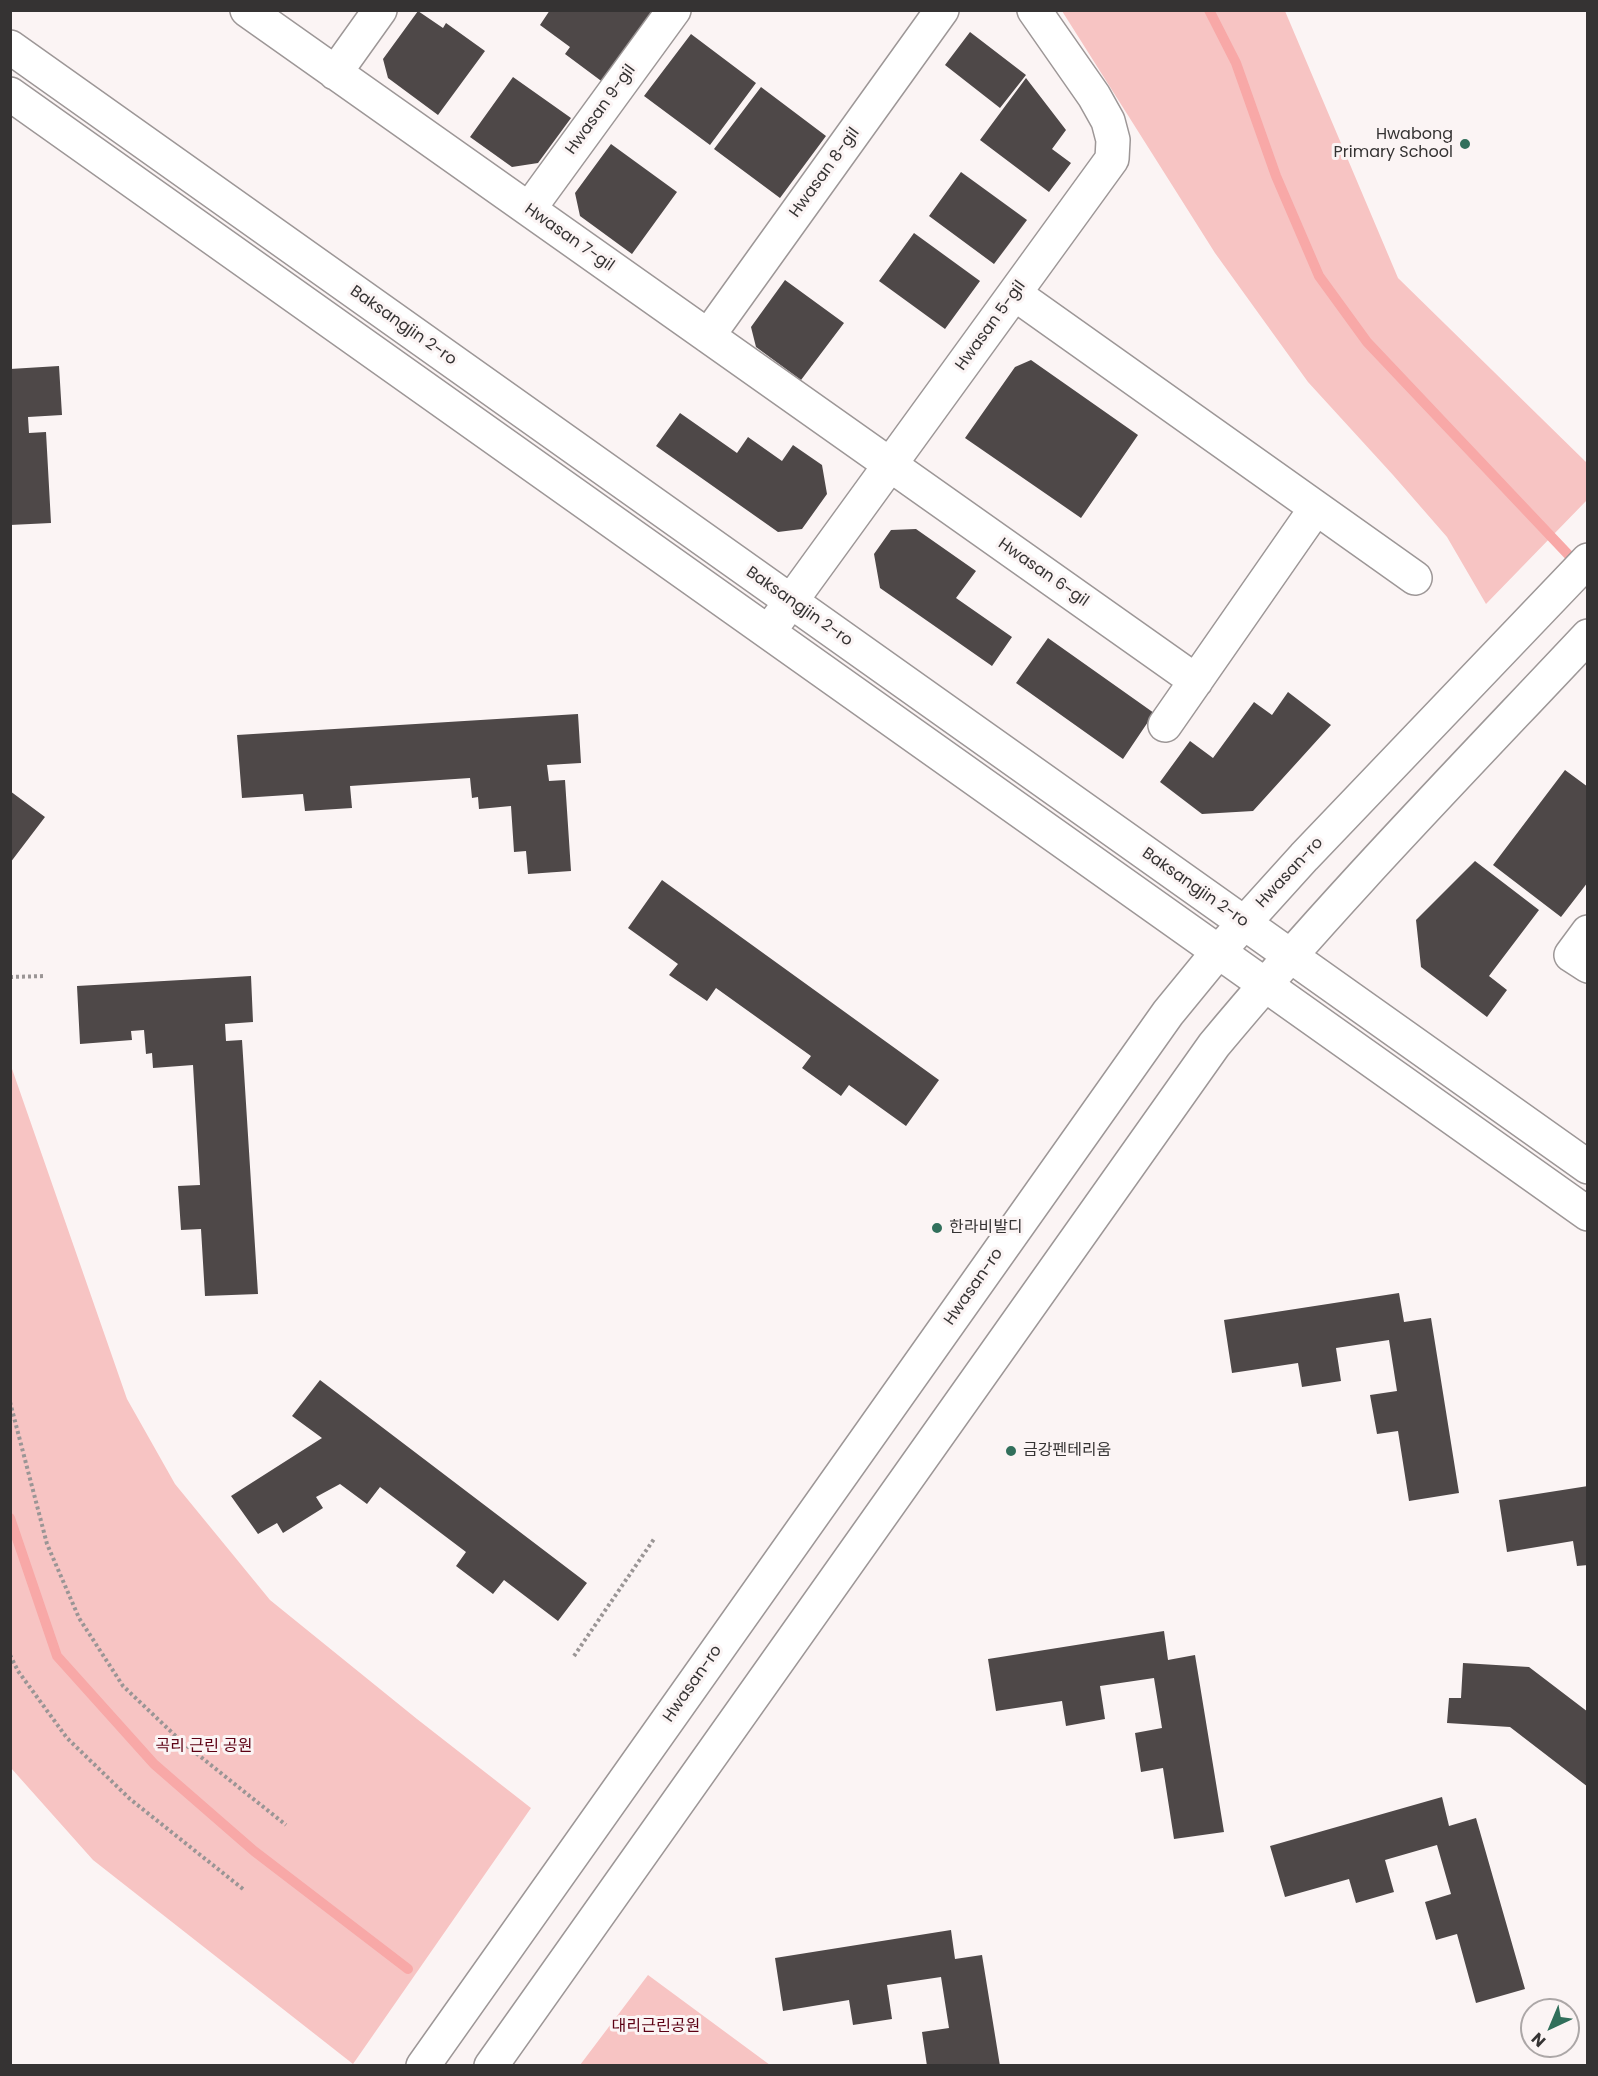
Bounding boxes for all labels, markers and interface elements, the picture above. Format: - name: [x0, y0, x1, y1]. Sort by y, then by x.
- street label: Hwasan 9-gil: [562, 61, 640, 159]
- street label: Hwasan 8-gil: [786, 124, 864, 222]
- place label: Hwabong Primary School: [1334, 125, 1453, 163]
- marker: Hwabong Primary School: [1458, 137, 1472, 151]
- street label: Hwasan 7-gil: [521, 200, 617, 276]
- street label: Hwasan 5-gil: [952, 277, 1030, 375]
- street label: Baksangjin 2-ro: [346, 282, 460, 370]
- street label: Hwasan 6-gil: [994, 535, 1092, 611]
- street label: Baksangjin 2-ro: [742, 563, 856, 651]
- street label: Hwasan-ro: [1252, 834, 1328, 912]
- street label: Baksangjin 2-ro: [1138, 844, 1252, 932]
- place label: 한라비발디: [949, 1218, 1023, 1238]
- marker: 한라비발디: [930, 1221, 944, 1235]
- street label: Hwasan-ro: [940, 1245, 1008, 1329]
- place label: 금강펜테리움: [1023, 1441, 1111, 1461]
- marker: 금강펜테리움: [1004, 1444, 1018, 1458]
- street label: Hwasan-ro: [659, 1642, 727, 1726]
- park label: 곡리 근린 공원: [156, 1737, 252, 1757]
- north arrow: [1520, 1998, 1580, 2058]
- park label: 대리근린공원: [612, 2017, 700, 2037]
- text: N: [1526, 2027, 1551, 2052]

